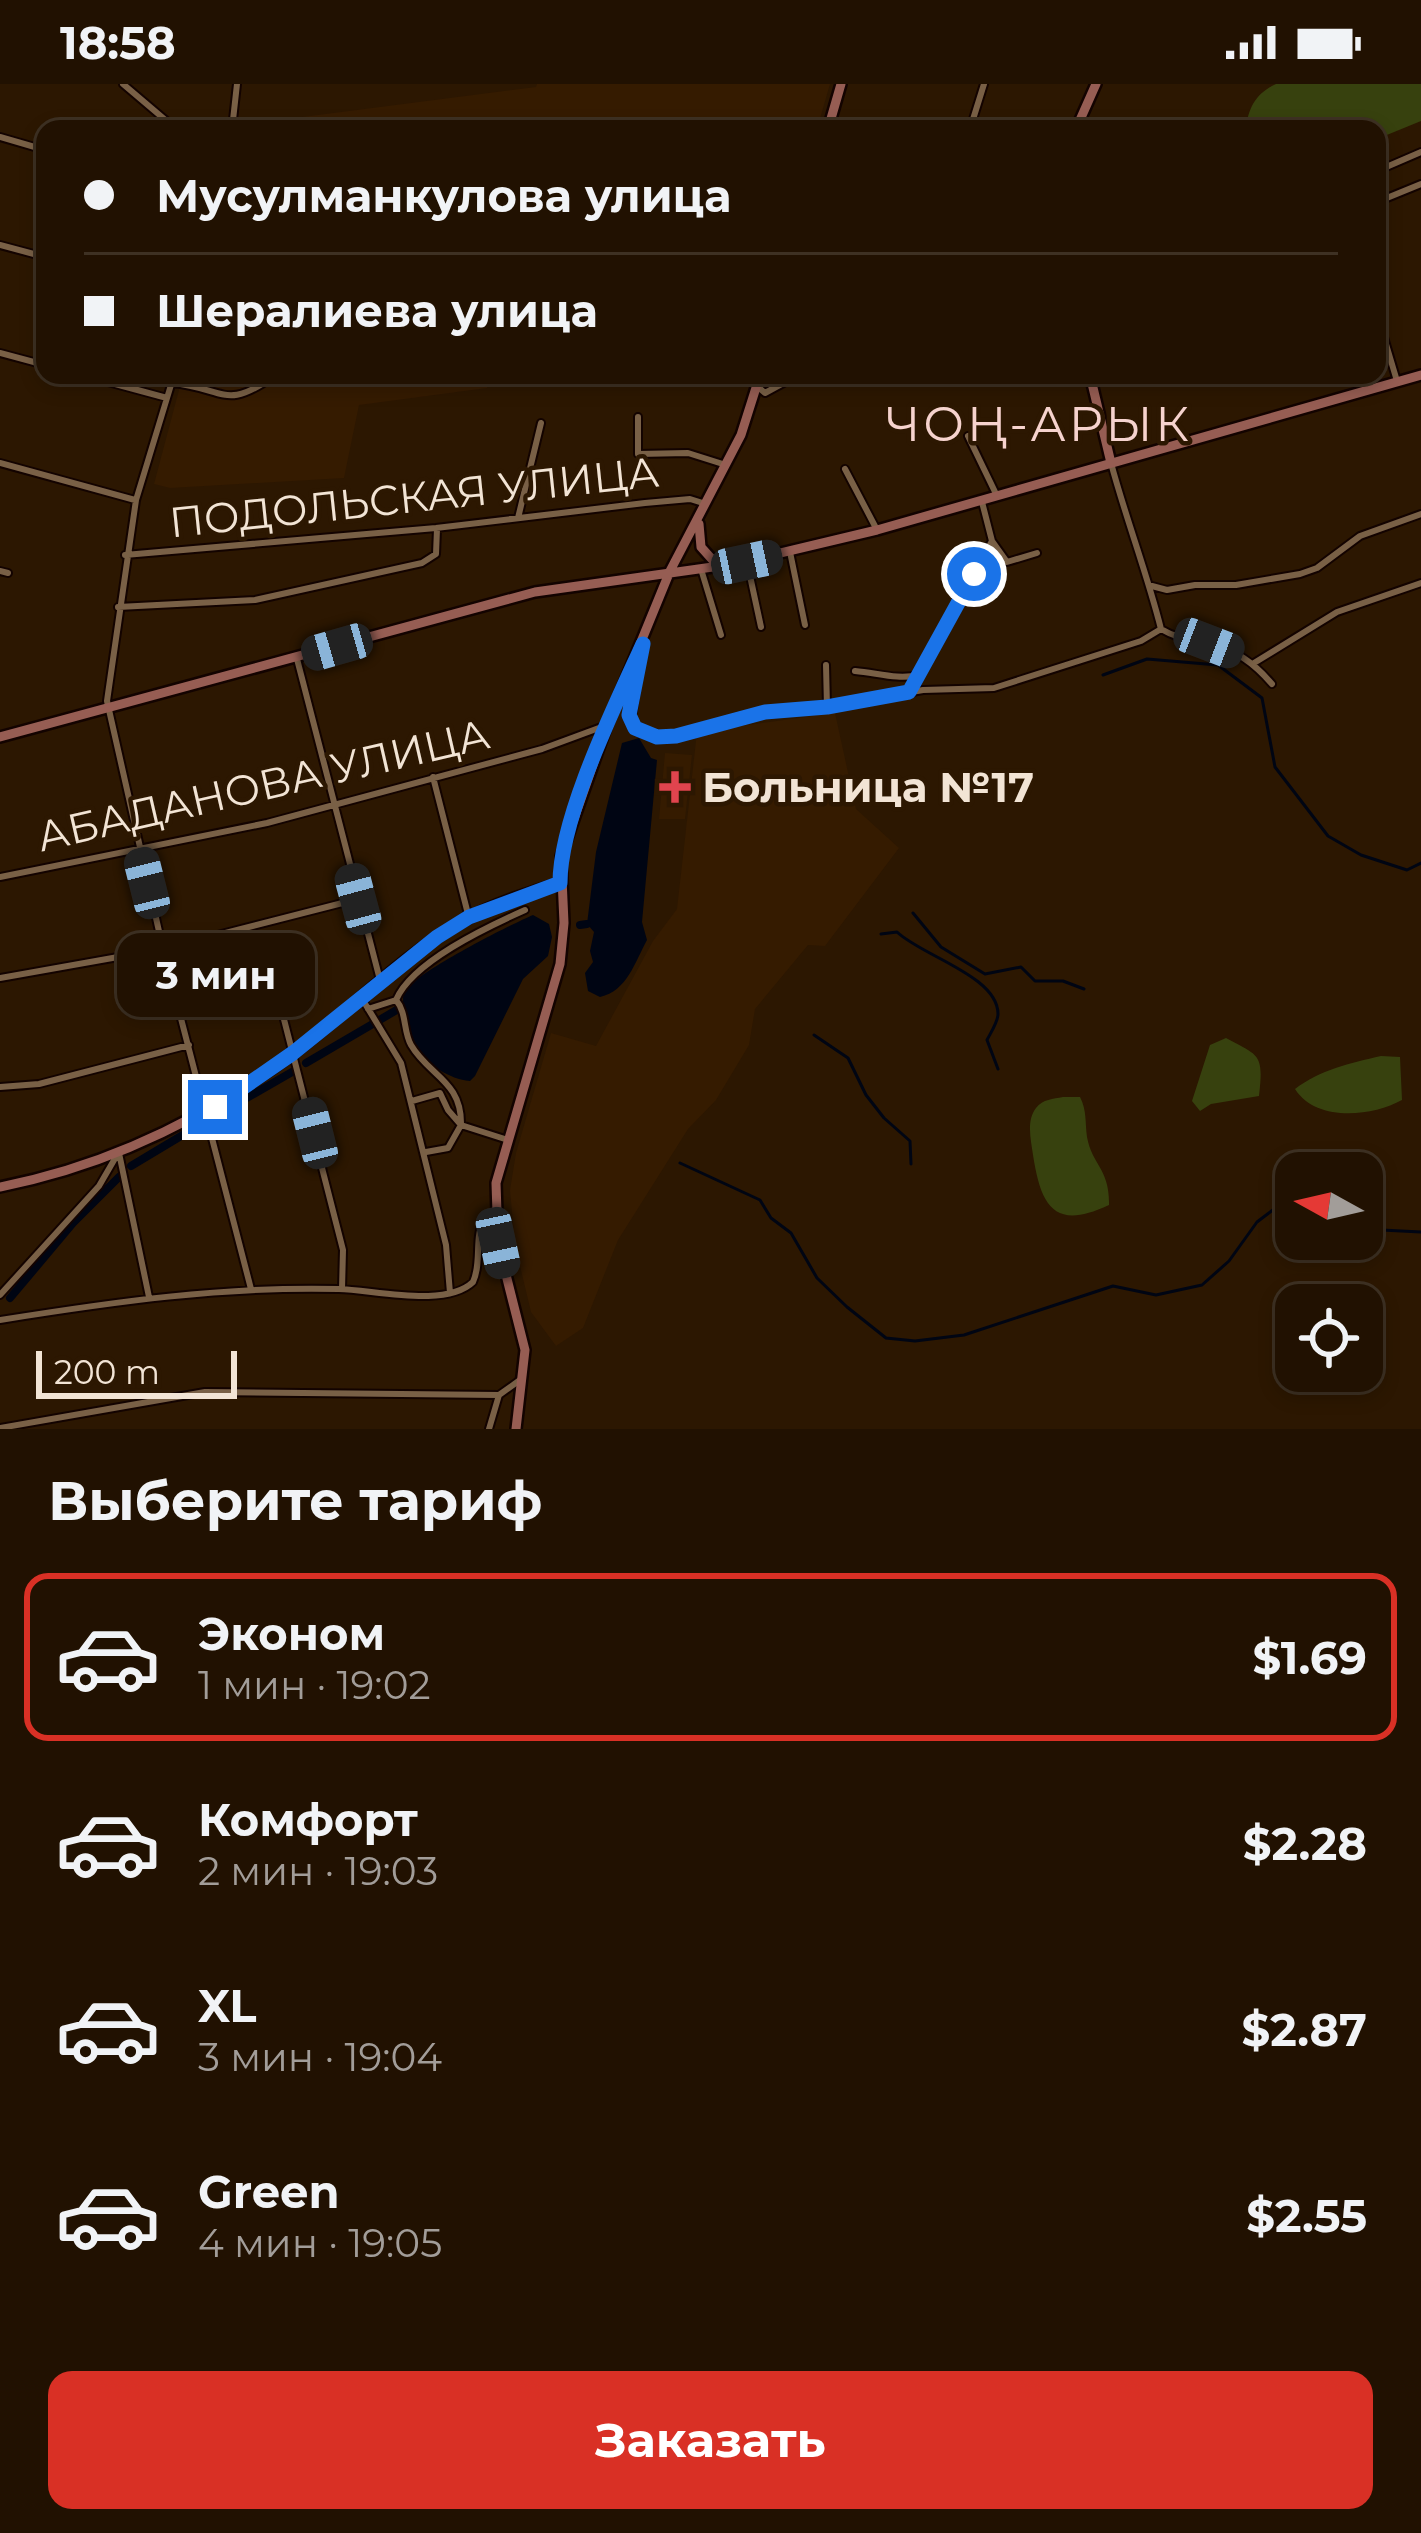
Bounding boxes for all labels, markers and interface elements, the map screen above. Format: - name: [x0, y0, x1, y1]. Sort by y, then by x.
- text: 18:58: [60, 15, 176, 70]
- text: Мусулманкулова улица: [156, 168, 731, 223]
- text: Шералиева улица: [156, 283, 598, 338]
- district label: ЧОҢ-АРЫК: [886, 395, 1192, 453]
- street label: ПОДОЛЬСКАЯ УЛИЦА: [167, 445, 661, 549]
- car: [708, 537, 786, 587]
- route start: [947, 547, 1001, 601]
- car: [1169, 613, 1249, 673]
- car: [297, 620, 377, 674]
- street label: АБАДАНОВА УЛИЦА: [32, 708, 494, 862]
- place label: Больница №17: [702, 761, 1034, 813]
- marker: Больница №17: [659, 771, 691, 803]
- car: [121, 844, 173, 922]
- car: [331, 860, 385, 938]
- callout: 3 мин: [116, 933, 314, 1017]
- text: 3 мин: [156, 951, 276, 999]
- route end: [188, 1080, 242, 1134]
- car: [289, 1094, 341, 1172]
- north arrow: [1275, 1152, 1383, 1260]
- map controls: [1275, 1152, 1383, 1392]
- car: [473, 1204, 523, 1282]
- button: locate: [1275, 1284, 1383, 1392]
- scale bar: [36, 1345, 237, 1398]
- text: 200 m: [54, 1352, 160, 1392]
- text: Выберите тариф: [48, 1468, 542, 1534]
- icon: car: [54, 1603, 162, 1711]
- text: Эконом: [198, 1606, 385, 1661]
- text: $1.69: [1253, 1630, 1367, 1685]
- text: 1 мин · 19:02: [198, 1661, 431, 1709]
- icon: car: [54, 1789, 162, 1897]
- text: Комфорт: [198, 1792, 418, 1847]
- text: $2.28: [1243, 1816, 1367, 1871]
- text: 2 мин · 19:03: [198, 1847, 438, 1895]
- icon: car: [54, 1975, 162, 2083]
- text: XL: [198, 1978, 256, 2033]
- text: $2.87: [1241, 2002, 1367, 2057]
- text: 3 мин · 19:04: [198, 2033, 442, 2081]
- icon: car: [54, 2161, 162, 2269]
- text: Green: [198, 2164, 340, 2219]
- text: $2.55: [1246, 2188, 1367, 2243]
- text: 4 мин · 19:05: [198, 2219, 442, 2267]
- button: Заказать: [48, 2371, 1373, 2509]

